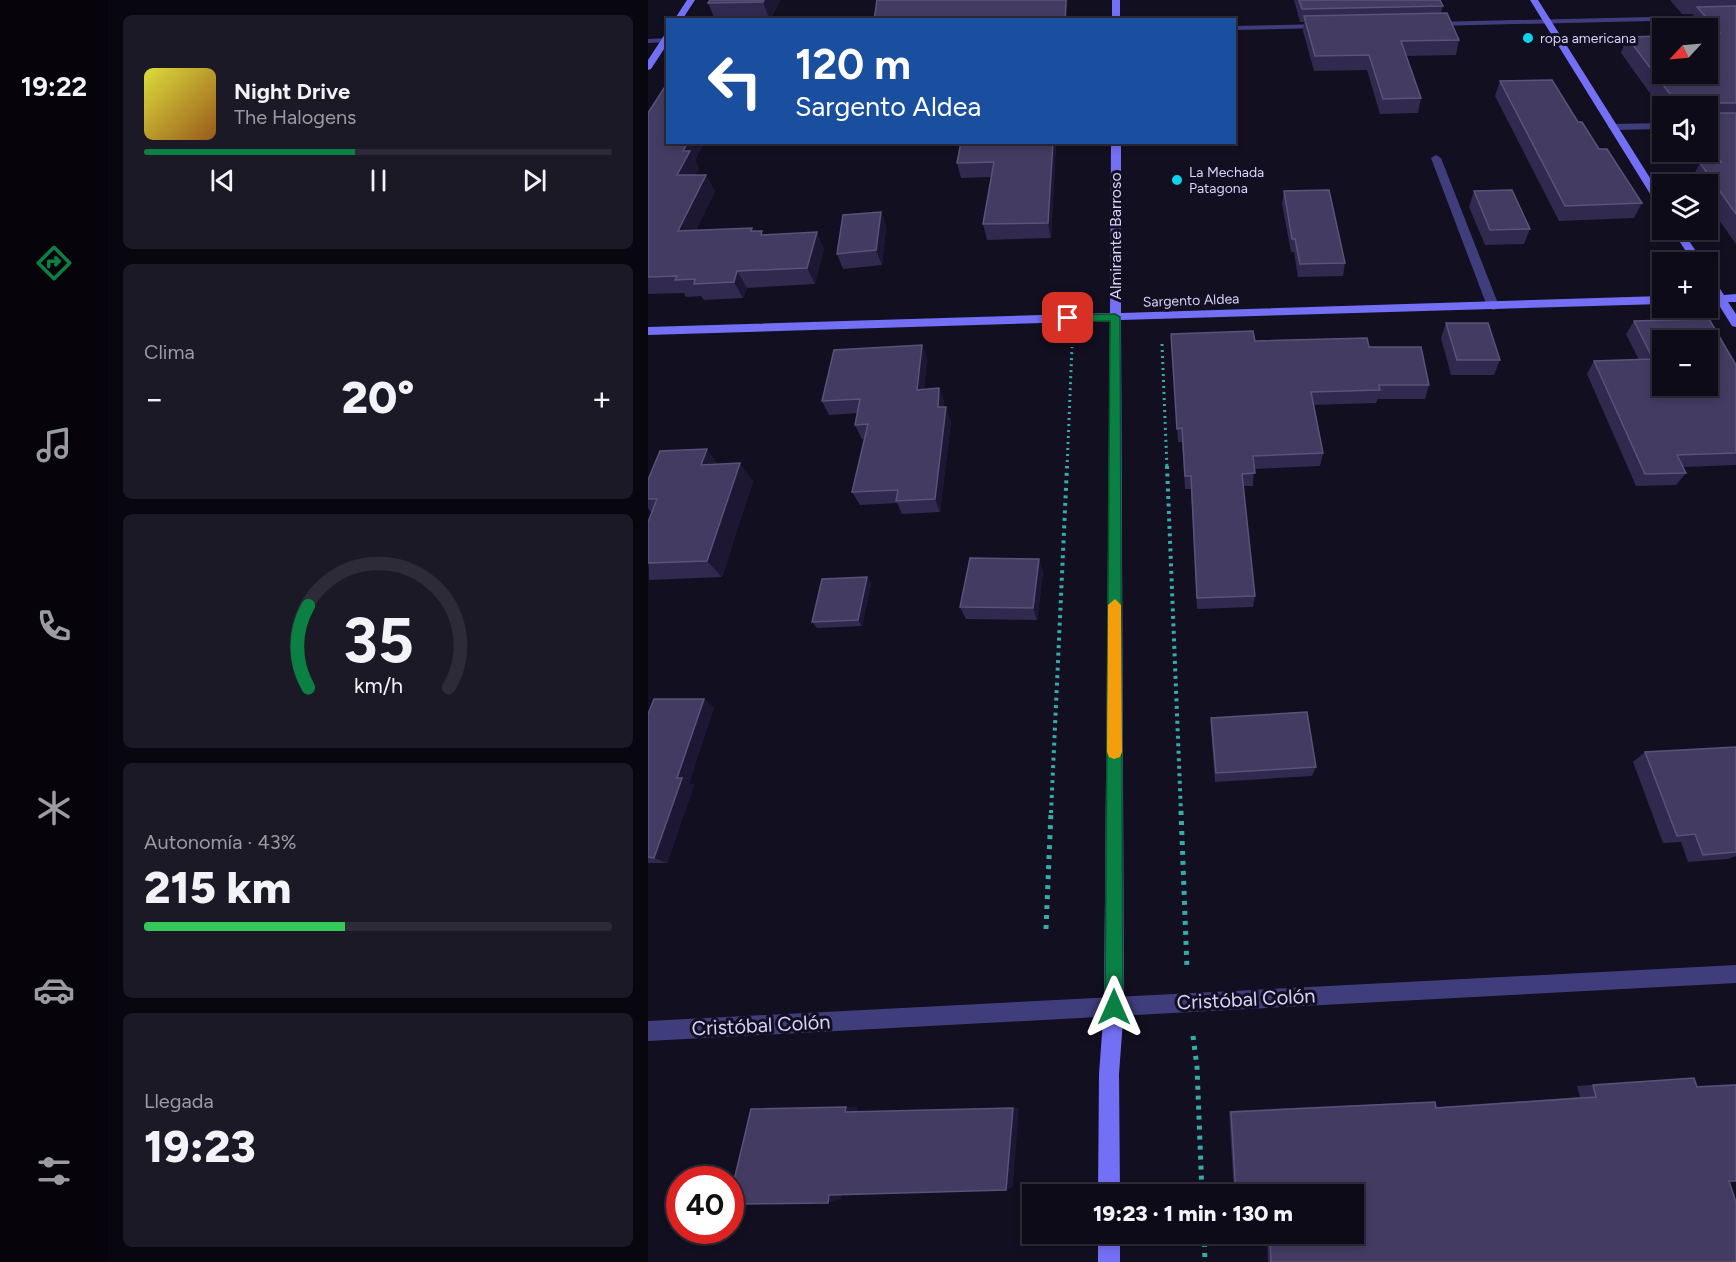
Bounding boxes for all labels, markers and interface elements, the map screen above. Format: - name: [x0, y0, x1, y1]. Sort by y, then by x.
- north arrow: [1652, 18, 1718, 84]
- map controls: [1652, 18, 1718, 396]
- place label: ropa americana: [1540, 30, 1636, 47]
- marker: ropa americana: [1521, 31, 1535, 45]
- text: 120 m: [795, 39, 911, 90]
- icon: left: [696, 42, 774, 120]
- text: 19:22: [21, 70, 87, 103]
- text: Night Drive: [234, 78, 350, 105]
- text: Sargento Aldea: [795, 90, 981, 123]
- button: sound: [1652, 96, 1718, 162]
- text: The Halogens: [234, 105, 356, 129]
- icon: previous: [206, 164, 239, 197]
- icon: pause: [362, 164, 395, 197]
- icon: next: [518, 164, 551, 197]
- place label: La Mechada Patagona: [1189, 164, 1264, 197]
- street label: Almirante Barroso: [1106, 172, 1125, 300]
- marker: La Mechada Patagona: [1170, 173, 1184, 187]
- button: layers: [1652, 174, 1718, 240]
- icon: directions: [33, 242, 75, 284]
- button: +: [1652, 252, 1718, 318]
- street label: Sargento Aldea: [1142, 290, 1240, 311]
- pin: [1042, 292, 1093, 343]
- icon: arrive: [1051, 301, 1084, 334]
- button: −: [1652, 330, 1718, 396]
- text: Clima: [144, 340, 195, 364]
- text: 20°: [341, 370, 415, 424]
- text: −: [144, 379, 165, 418]
- text: +: [591, 379, 612, 418]
- icon: music: [33, 424, 75, 466]
- text: 35: [343, 603, 413, 678]
- icon: phone: [33, 605, 75, 647]
- text: km/h: [354, 673, 402, 698]
- icon: climate: [33, 787, 75, 829]
- text: Autonomía · 43%: [144, 830, 296, 854]
- text: 215 km: [144, 860, 291, 914]
- icon: car: [33, 969, 75, 1011]
- position arrow: [1082, 975, 1146, 1039]
- street label: Cristóbal Colón: [1176, 983, 1316, 1015]
- street label: Cristóbal Colón: [691, 1009, 831, 1041]
- text: Llegada: [144, 1089, 214, 1113]
- text: 19:23: [144, 1119, 256, 1173]
- icon: filters: [33, 1150, 75, 1192]
- speed limit sign: 40: [666, 1166, 744, 1244]
- text: 19:23 · 1 min · 130 m: [1093, 1200, 1293, 1227]

